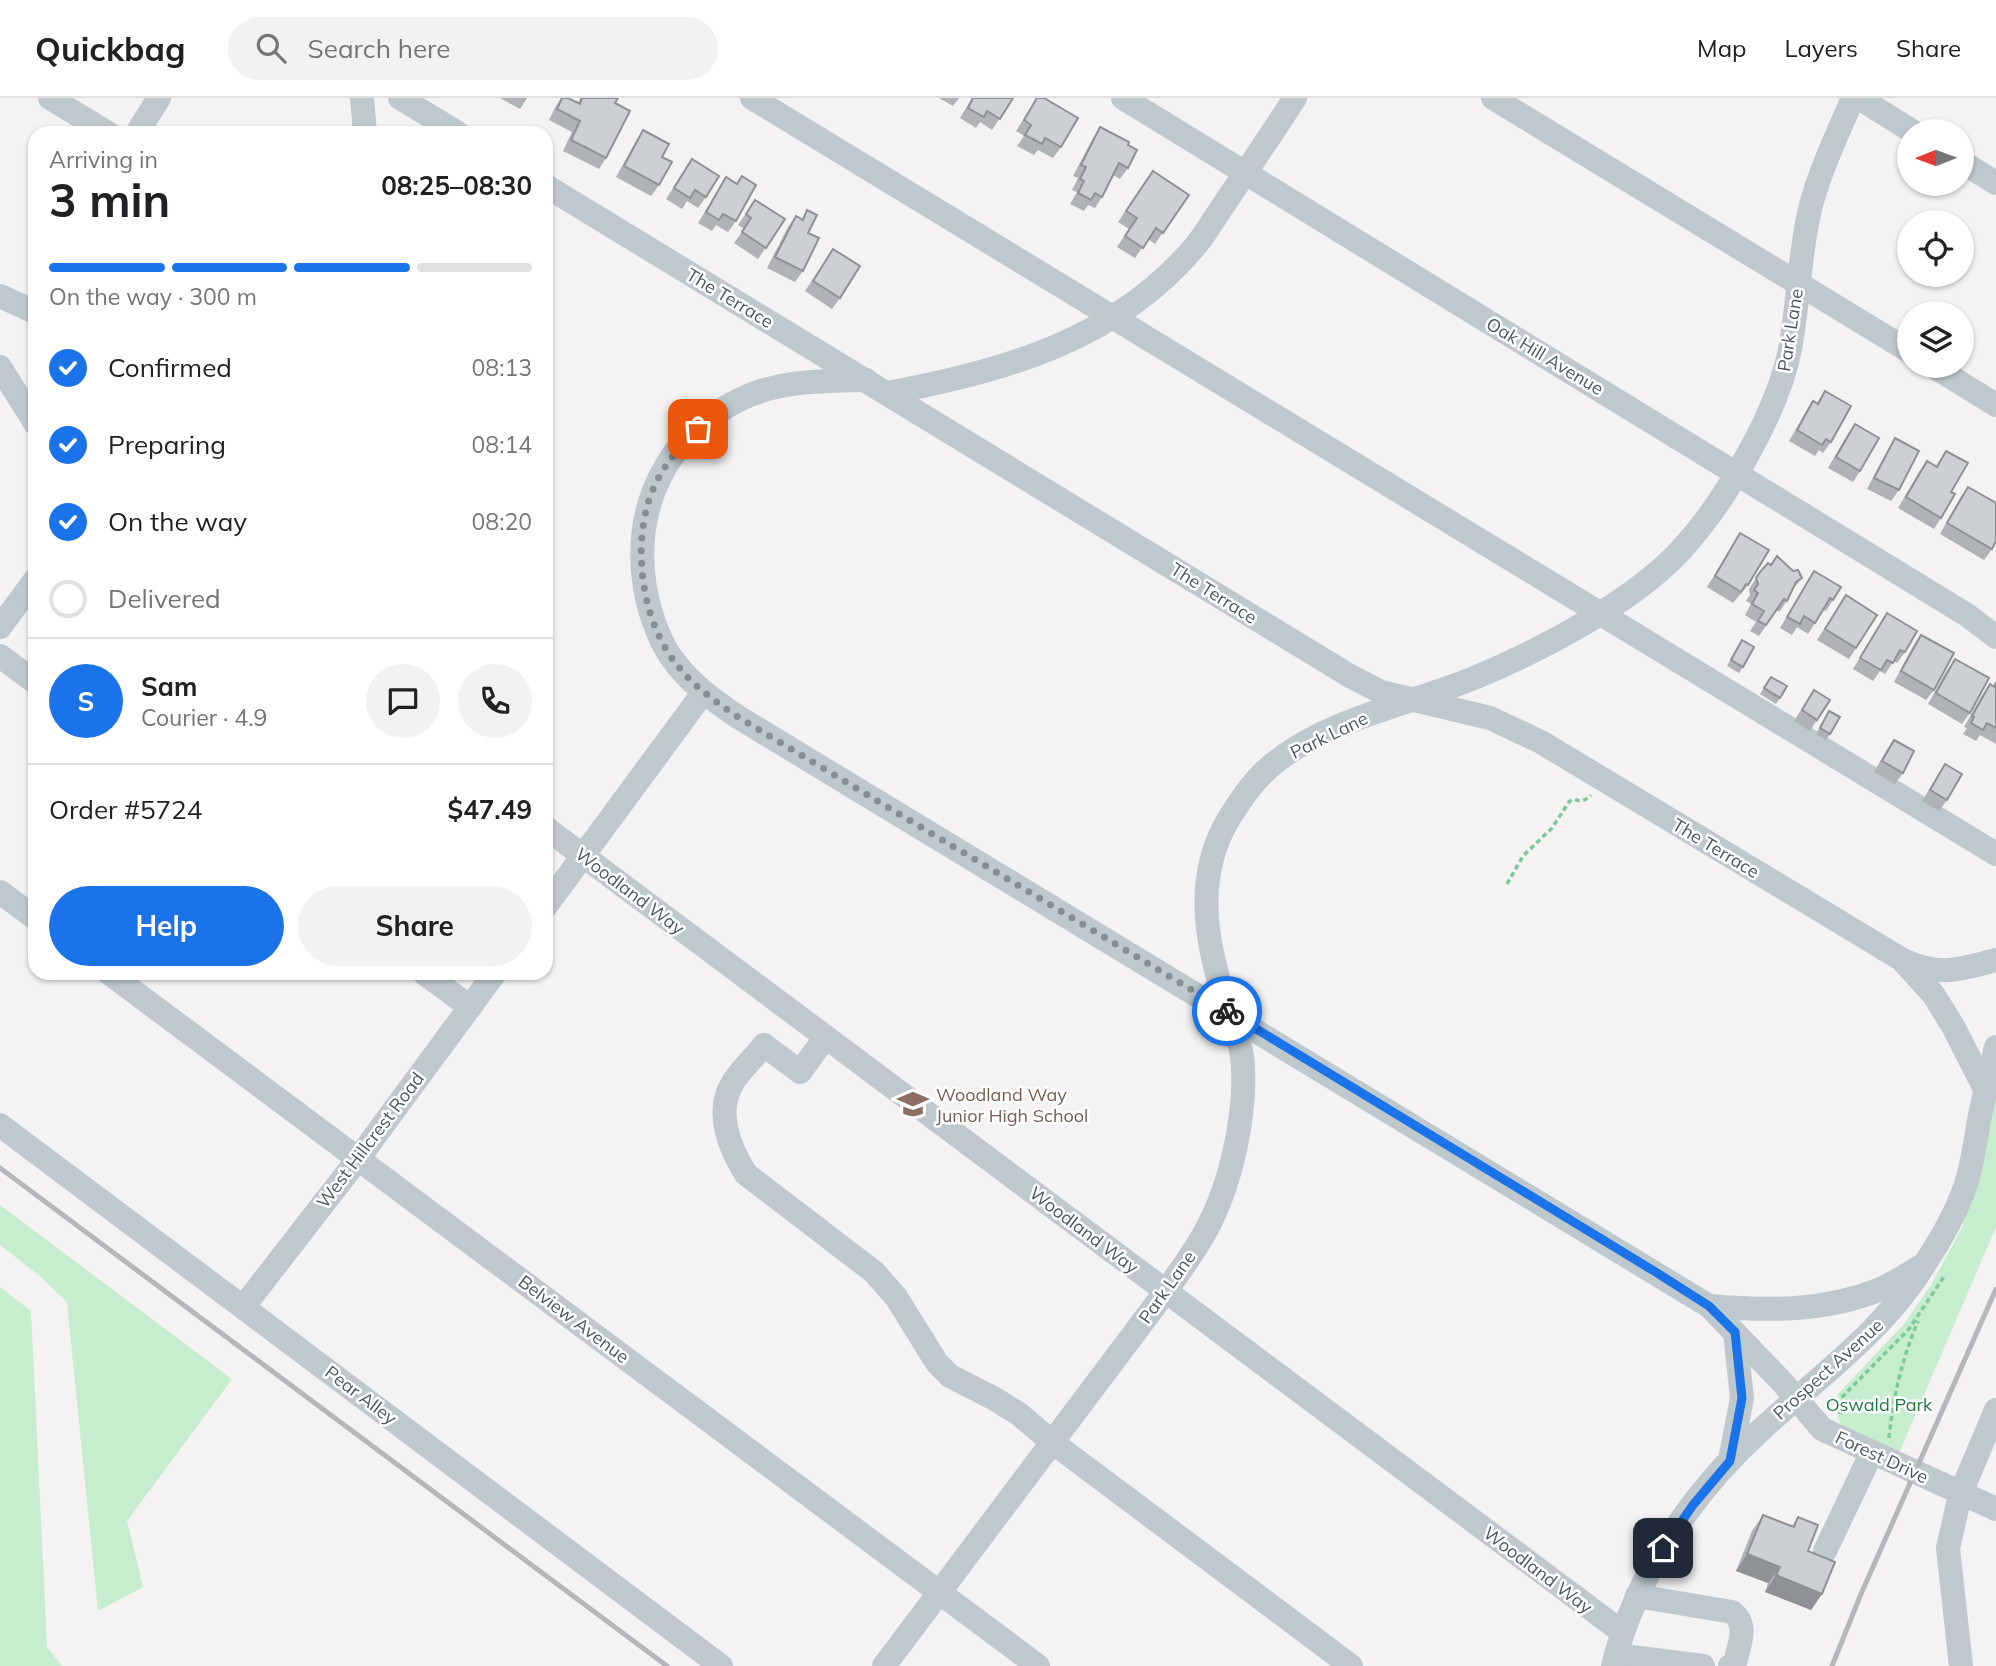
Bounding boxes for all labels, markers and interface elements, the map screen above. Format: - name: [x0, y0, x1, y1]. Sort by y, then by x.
- search box: [228, 17, 718, 80]
- text: Quickbag: [35, 28, 186, 69]
- icon: search: [252, 29, 290, 67]
- text: Search here: [308, 32, 450, 65]
- text: Map: [1697, 33, 1746, 63]
- text: Layers: [1784, 33, 1858, 63]
- text: Share: [1896, 33, 1961, 63]
- north arrow: [1897, 119, 1974, 196]
- map controls: [1897, 119, 1974, 378]
- text: Arriving in: [49, 145, 158, 174]
- text: 08:25–08:30: [381, 169, 532, 202]
- text: 3 min: [49, 171, 170, 229]
- button: locate: [1897, 210, 1974, 287]
- street label: The Terrace: [682, 263, 778, 333]
- text: On the way · 300 m: [49, 282, 257, 311]
- street label: Park Lane: [1772, 287, 1808, 373]
- button: layers: [1897, 301, 1974, 378]
- street label: Oak Hill Avenue: [1482, 312, 1608, 400]
- icon: check: [49, 349, 87, 387]
- text: Confirmed: [108, 351, 232, 384]
- text: 08:13: [472, 353, 532, 382]
- pin: [668, 399, 728, 459]
- icon: bag: [679, 410, 717, 448]
- icon: check: [49, 426, 87, 464]
- text: Preparing: [108, 428, 226, 461]
- text: 08:14: [472, 430, 532, 459]
- icon: check: [49, 503, 87, 541]
- text: On the way: [108, 505, 247, 538]
- text: 08:20: [472, 507, 532, 536]
- street label: The Terrace: [1167, 557, 1261, 629]
- text: Delivered: [108, 582, 221, 615]
- button: chat: [366, 664, 440, 738]
- button: phone: [458, 664, 532, 738]
- text: Sam: [141, 670, 197, 703]
- text: S: [78, 685, 94, 718]
- text: Courier · 4.9: [141, 703, 267, 732]
- street label: Park Lane: [1286, 706, 1372, 764]
- text: Order #5724: [49, 793, 202, 826]
- text: $47.49: [448, 793, 532, 826]
- street label: The Terrace: [1668, 813, 1764, 883]
- street label: Woodland Way: [571, 842, 689, 940]
- button: Help: [49, 886, 284, 966]
- button: Share: [298, 886, 532, 966]
- courier: [1192, 976, 1262, 1046]
- icon: bike: [1208, 992, 1246, 1030]
- street label: West Hillcrest Road: [311, 1067, 429, 1213]
- place label: Woodland Way Junior High School: [936, 1083, 1088, 1127]
- school or university icon: Woodland Way Junior High School: [896, 1087, 930, 1121]
- street label: Woodland Way: [1025, 1181, 1143, 1279]
- street label: Park Lane: [1134, 1246, 1200, 1328]
- street label: Belview Avenue: [514, 1270, 634, 1368]
- street label: Prospect Avenue: [1768, 1313, 1888, 1425]
- street label: Pear Alley: [320, 1360, 402, 1430]
- park label: Oswald Park: [1826, 1393, 1933, 1416]
- street label: Forest Drive: [1832, 1426, 1932, 1488]
- pin: [1633, 1518, 1693, 1578]
- street label: Woodland Way: [1479, 1521, 1597, 1619]
- icon: home: [1644, 1529, 1682, 1567]

